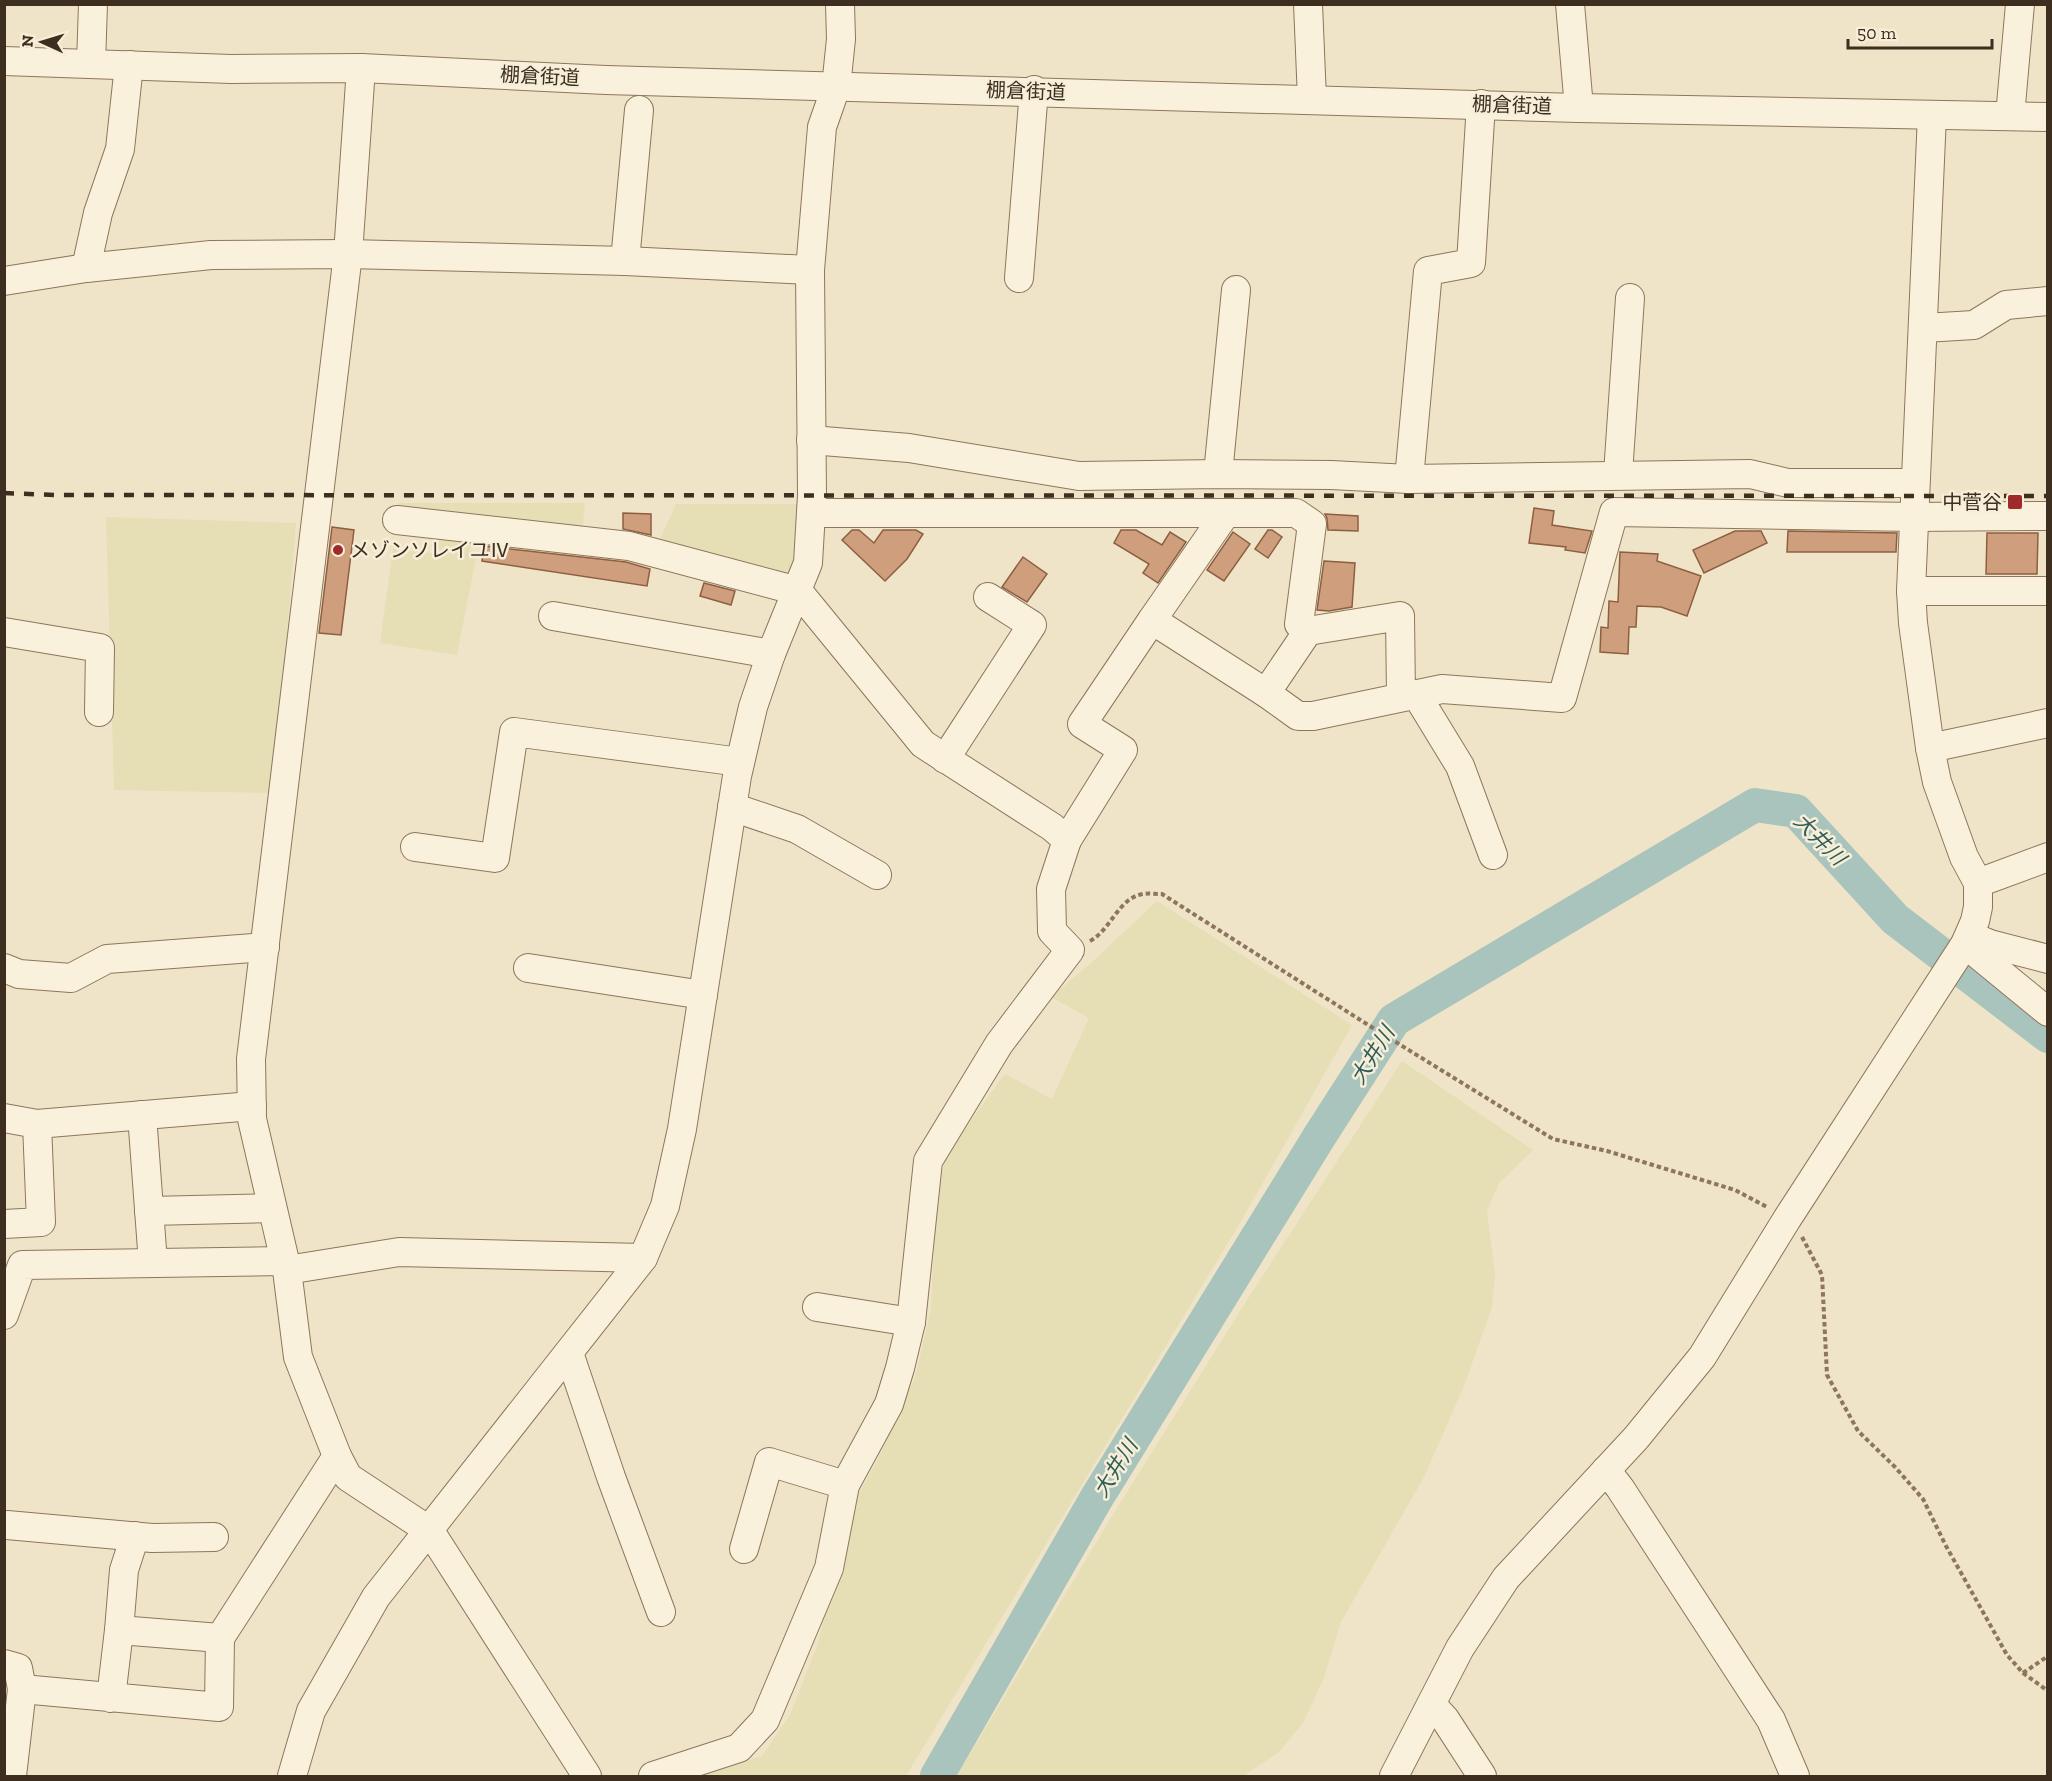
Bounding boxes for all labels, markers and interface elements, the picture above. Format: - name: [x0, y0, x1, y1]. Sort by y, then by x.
- north arrow: [12, 12, 72, 72]
- scale bar: [1848, 12, 1992, 50]
- text: 50 m: [1857, 22, 1897, 44]
- text: N: [18, 34, 37, 48]
- street label: 棚倉街道: [499, 62, 581, 90]
- street label: 棚倉街道: [986, 78, 1066, 104]
- street label: 棚倉街道: [1472, 92, 1552, 118]
- place label: 中菅谷: [1942, 490, 2002, 514]
- marker: 中菅谷: [2006, 493, 2024, 511]
- place label: メゾンソレイユⅣ: [350, 538, 510, 562]
- marker: メゾンソレイユⅣ: [331, 543, 345, 557]
- water label: 大井川: [1789, 808, 1853, 872]
- water label: 大井川: [1345, 1020, 1400, 1088]
- water label: 大井川: [1088, 1433, 1143, 1501]

